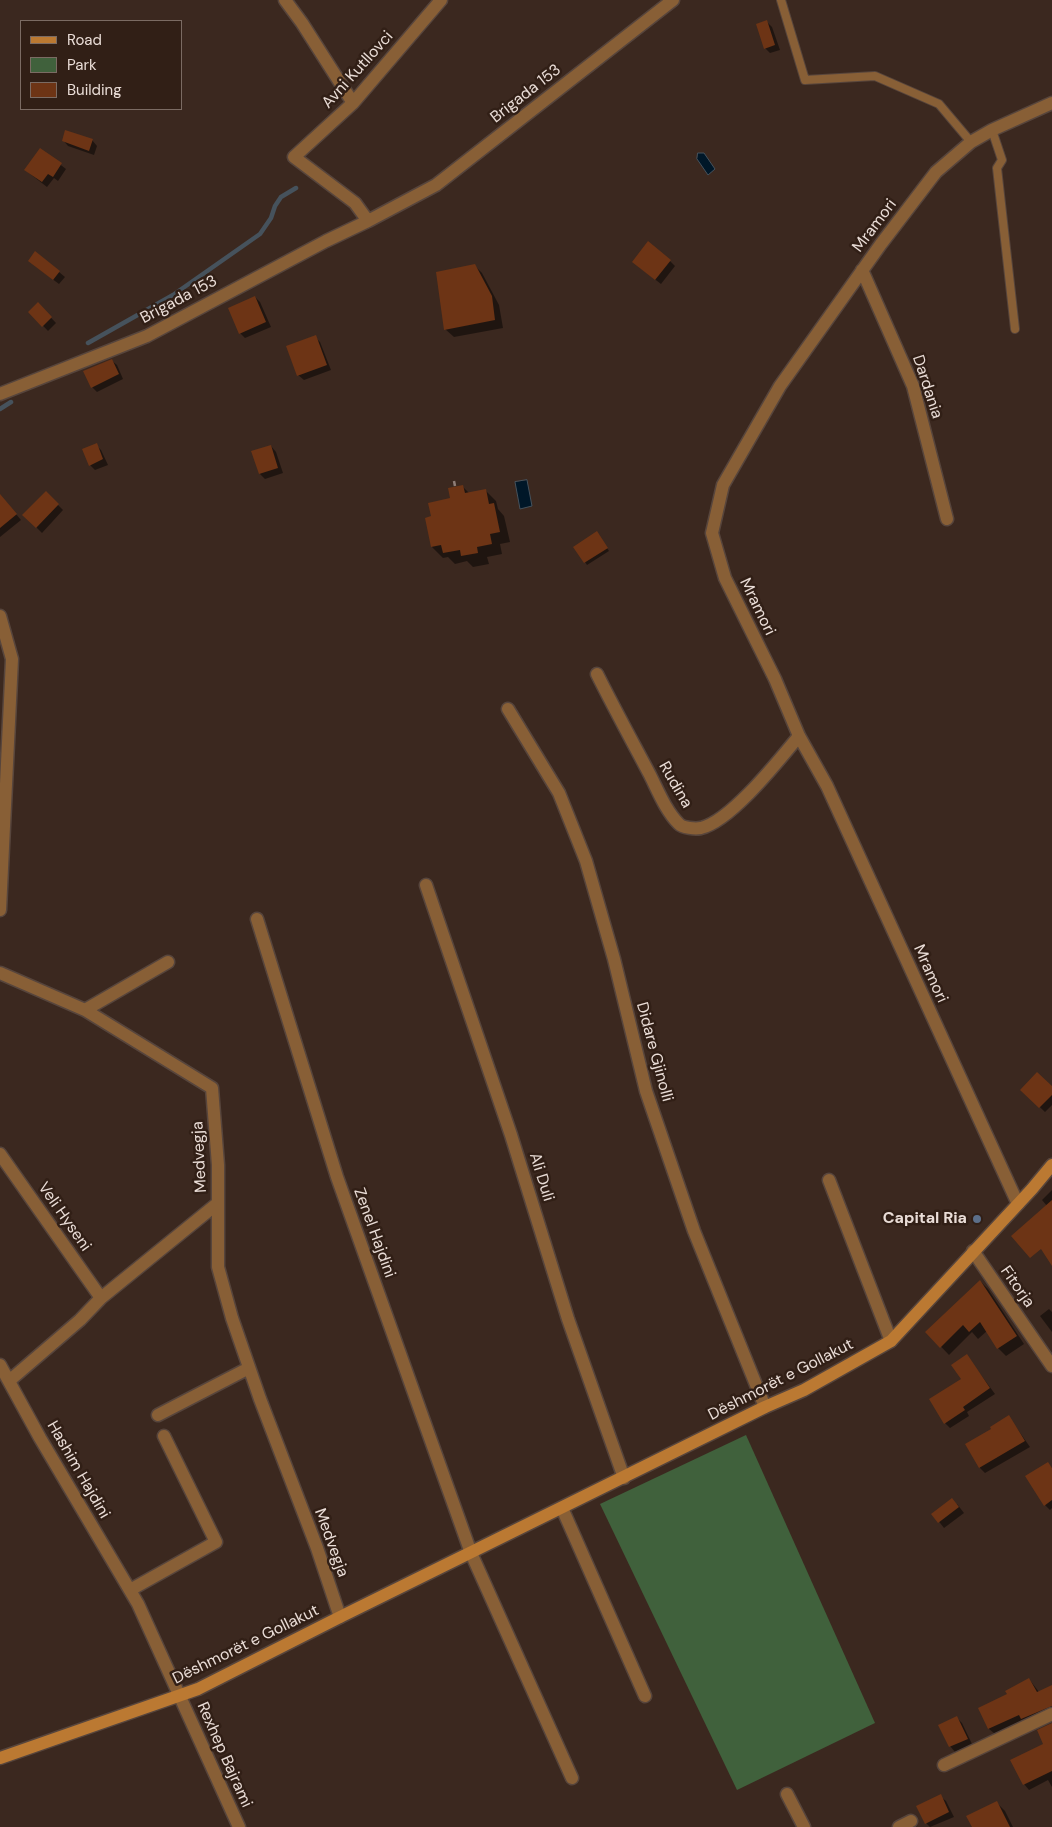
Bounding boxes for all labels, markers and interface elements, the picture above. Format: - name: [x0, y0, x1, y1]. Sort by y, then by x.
- legend: [20, 20, 182, 110]
- street label: Avni Kutllovci: [318, 27, 398, 113]
- text: Road: [67, 30, 102, 50]
- text: Park: [67, 55, 97, 75]
- street label: Brigada 153: [487, 61, 565, 127]
- text: Building: [67, 80, 122, 100]
- street label: Mramori: [849, 196, 901, 256]
- street label: Brigada 153: [137, 272, 221, 328]
- street label: Dardania: [908, 353, 946, 421]
- street label: Mramori: [735, 575, 779, 639]
- street label: Rudina: [654, 758, 696, 812]
- street label: Mramori: [909, 942, 951, 1006]
- street label: Didare Gjinolli: [632, 1000, 676, 1104]
- street label: Medvegja: [189, 1121, 211, 1193]
- street label: Ali Duli: [525, 1150, 557, 1204]
- street label: Veli Hyseni: [33, 1179, 95, 1255]
- street label: Zenel Hajdini: [349, 1185, 399, 1281]
- place label: Capital Ria: [883, 1209, 967, 1229]
- marker: Capital Ria: [971, 1213, 983, 1225]
- street label: Fitorja: [996, 1262, 1038, 1312]
- street label: Dëshmorët e Gollakut: [705, 1335, 857, 1425]
- street label: Hashim Hajdini: [42, 1418, 114, 1522]
- street label: Medvegja: [310, 1506, 352, 1580]
- street label: Dëshmorët e Gollakut: [170, 1601, 322, 1689]
- street label: Rexhep Bajrami: [192, 1699, 256, 1811]

